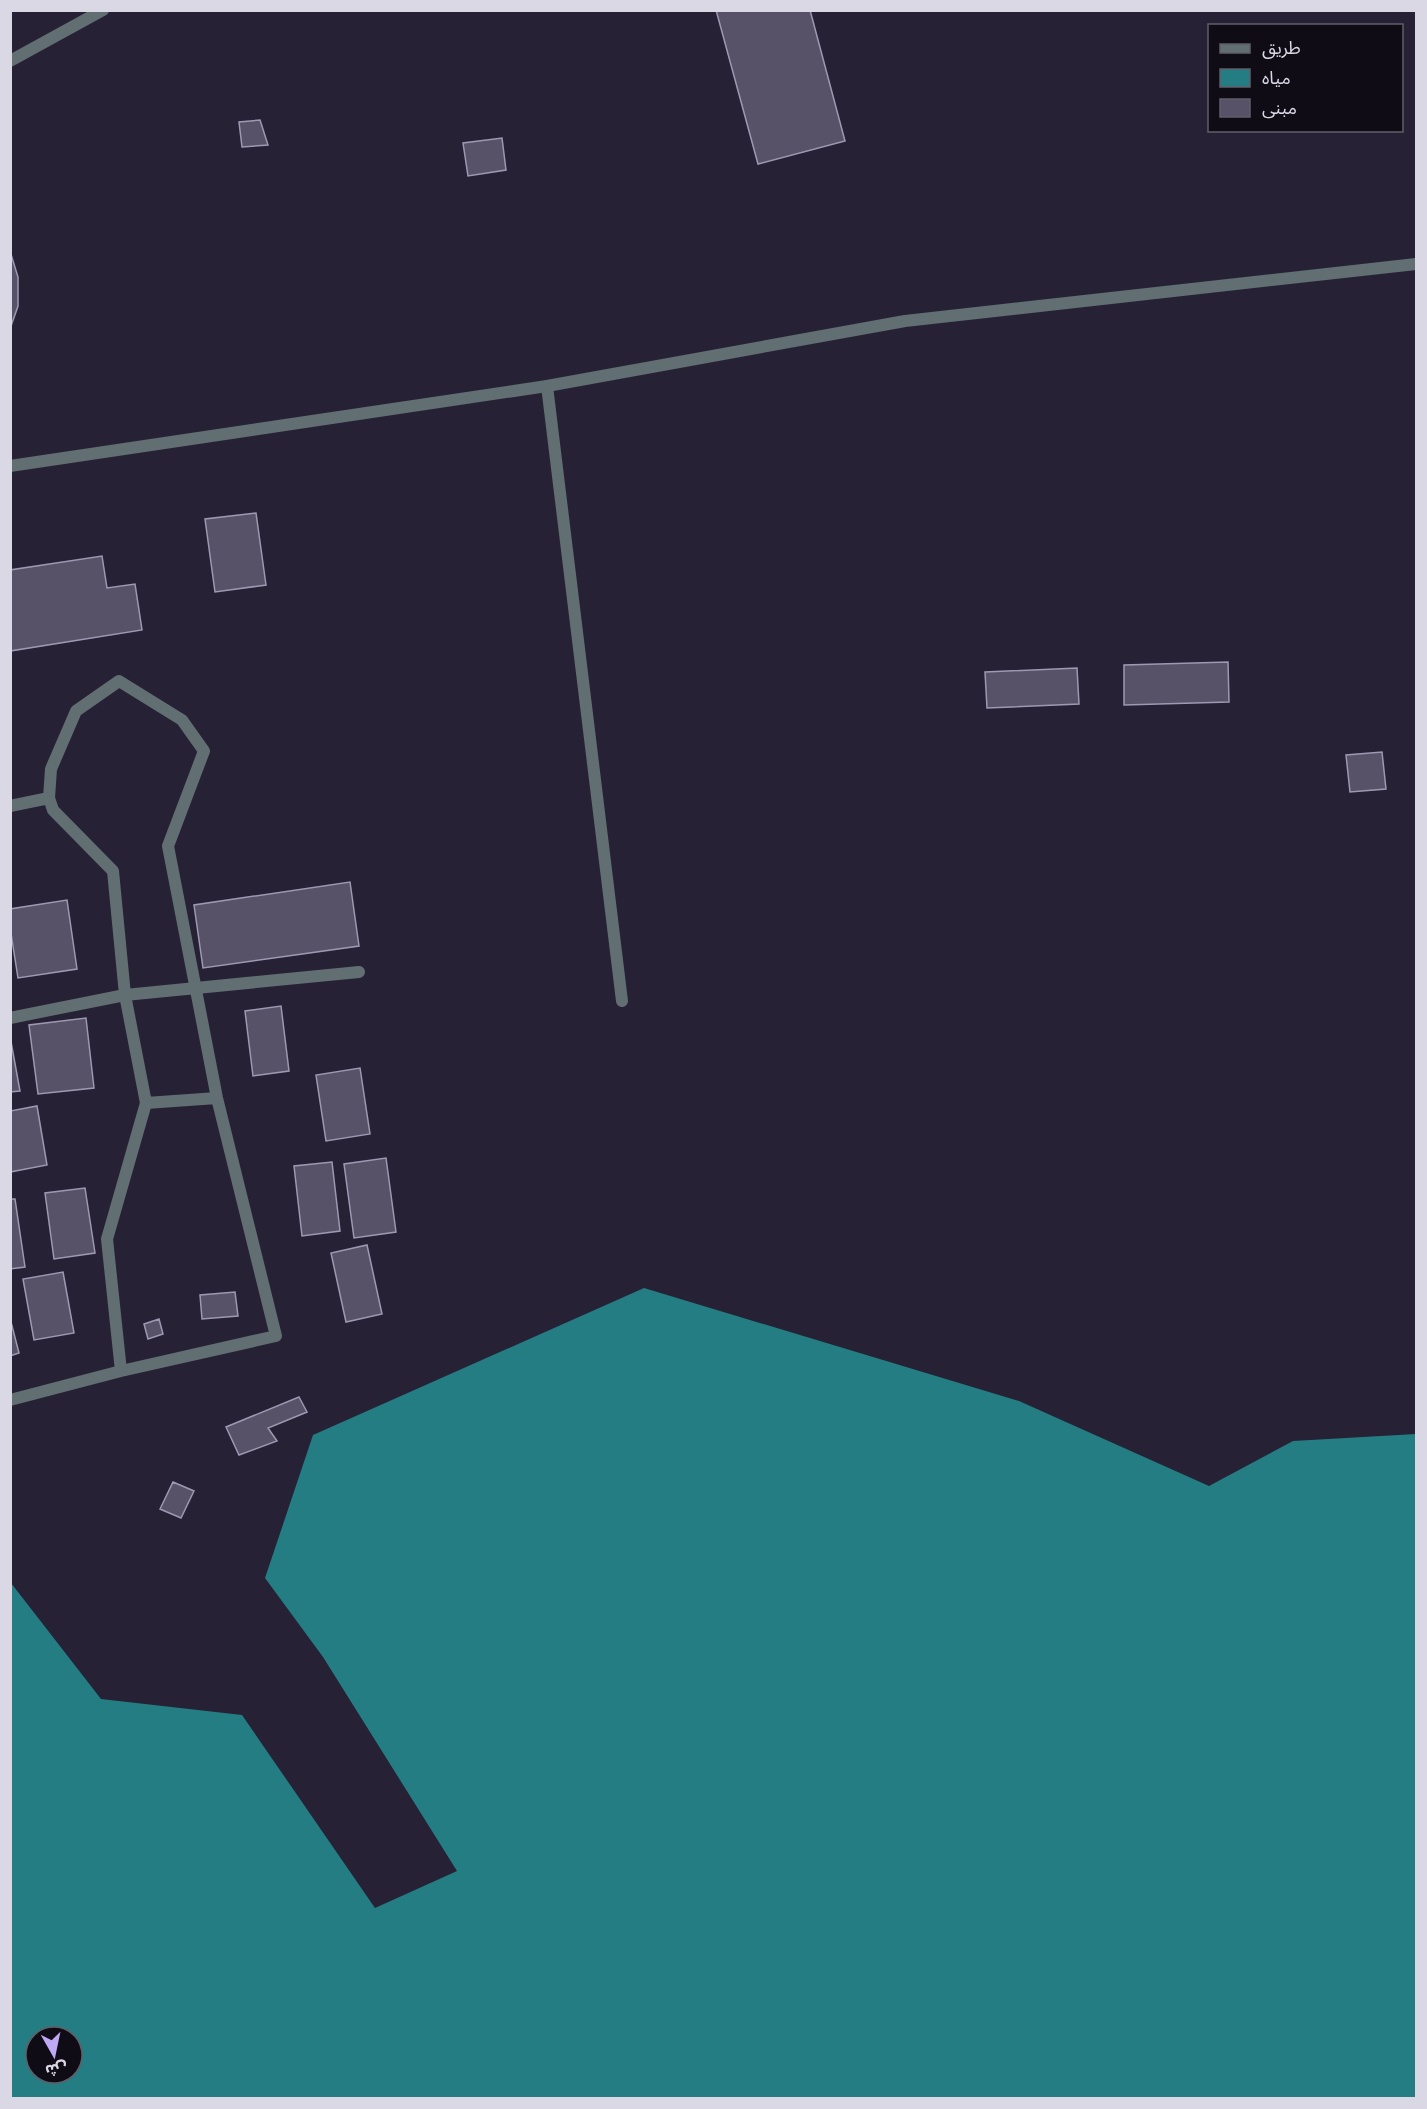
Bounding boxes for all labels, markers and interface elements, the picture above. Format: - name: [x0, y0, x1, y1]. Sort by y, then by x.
- legend: [1208, 24, 1403, 132]
- text: طريق: [1262, 36, 1301, 59]
- text: مياه: [1262, 66, 1291, 89]
- text: مبنى: [1262, 96, 1297, 119]
- north arrow: [24, 2025, 84, 2085]
- text: ش: [44, 2058, 69, 2081]

